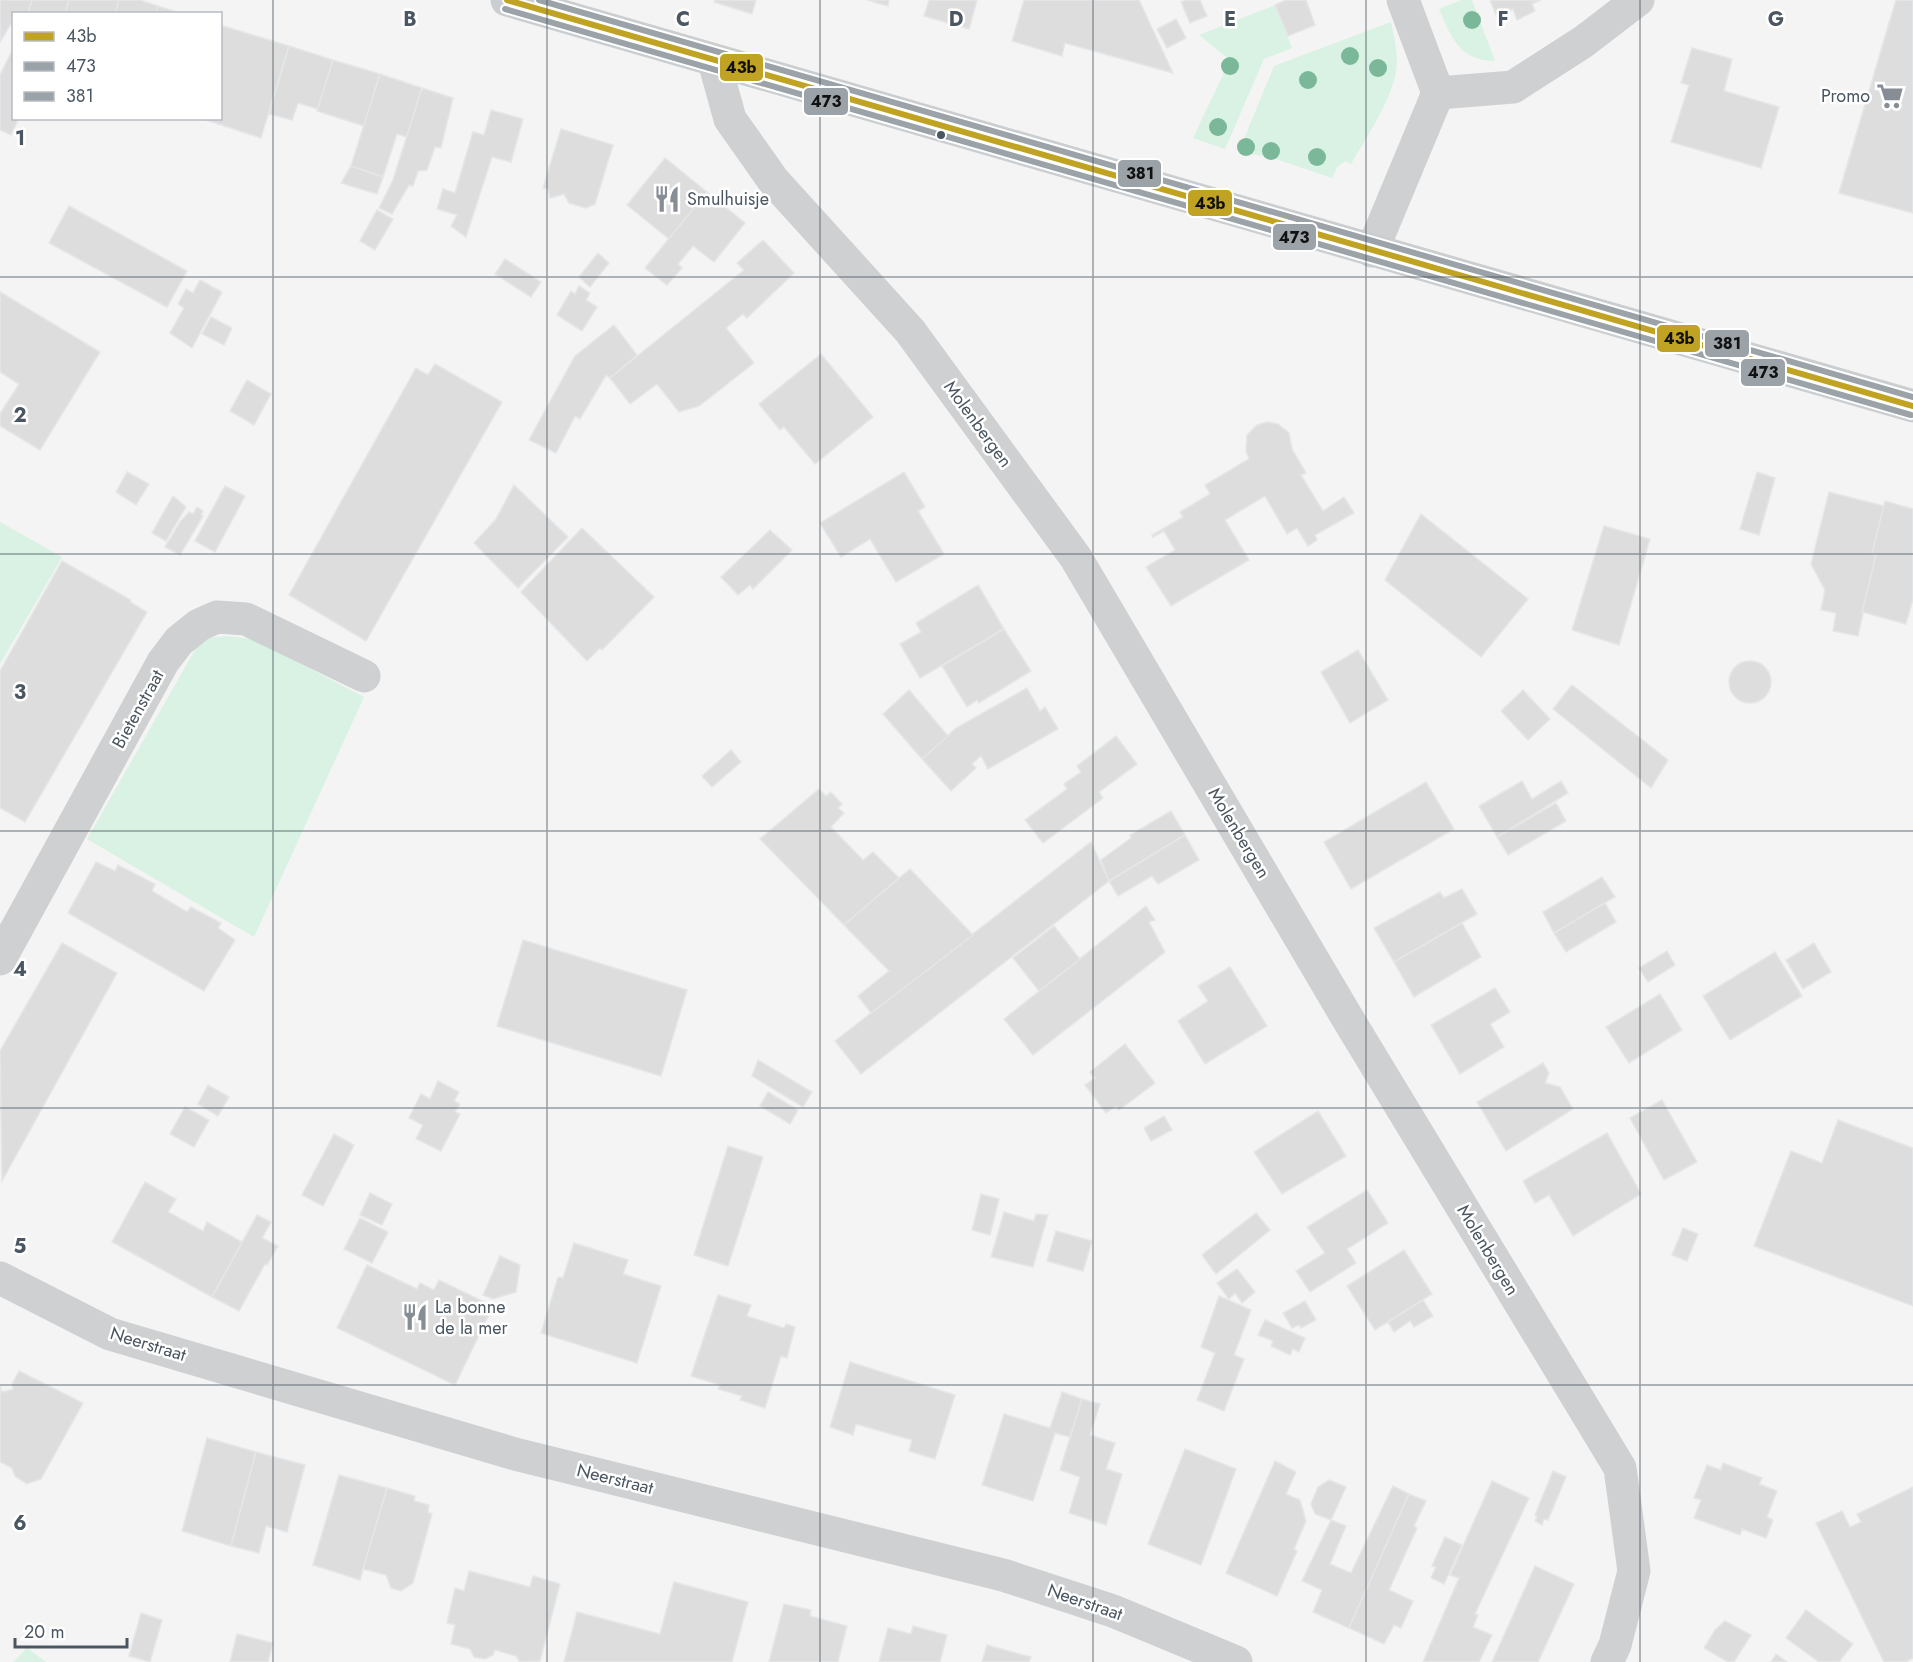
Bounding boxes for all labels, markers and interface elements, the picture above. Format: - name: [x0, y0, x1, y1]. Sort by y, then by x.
- text: B: [403, 5, 417, 34]
- text: C: [676, 5, 690, 34]
- text: D: [949, 5, 963, 34]
- text: E: [1224, 5, 1236, 34]
- text: F: [1497, 5, 1509, 34]
- text: G: [1768, 5, 1784, 34]
- legend: [12, 12, 222, 120]
- text: 43b: [66, 23, 97, 49]
- text: 473: [66, 53, 96, 79]
- line badge: 43b: [719, 53, 764, 82]
- text: 43b: [726, 56, 757, 79]
- supermarket icon: Promo: [1875, 81, 1905, 111]
- text: 381: [66, 83, 94, 109]
- place label: Promo: [1821, 83, 1870, 109]
- line badge: 473: [803, 87, 849, 116]
- text: 473: [811, 90, 841, 113]
- text: 1: [15, 124, 25, 153]
- unlabelled marker: [935, 129, 947, 141]
- line badge: 381: [1117, 159, 1162, 188]
- text: 381: [1126, 162, 1154, 185]
- restaurant icon: Smulhuisje: [652, 184, 682, 214]
- place label: Smulhuisje: [687, 186, 769, 212]
- line badge: 43b: [1187, 189, 1233, 217]
- text: 43b: [1195, 192, 1226, 215]
- line badge: 473: [1272, 223, 1317, 251]
- text: 473: [1279, 226, 1309, 249]
- line badge: 43b: [1656, 324, 1701, 353]
- text: 43b: [1664, 327, 1695, 350]
- line badge: 381: [1704, 329, 1750, 358]
- text: 381: [1713, 332, 1741, 355]
- line badge: 473: [1740, 358, 1786, 387]
- text: 473: [1748, 361, 1778, 384]
- street label: Molenbergen: [938, 375, 1018, 473]
- text: 2: [13, 401, 27, 430]
- street label: Bietenstraat: [106, 664, 171, 753]
- text: 3: [14, 678, 26, 707]
- street label: Molenbergen: [1202, 783, 1276, 883]
- text: 4: [13, 955, 27, 984]
- street label: Molenbergen: [1451, 1200, 1525, 1300]
- text: 5: [14, 1232, 27, 1261]
- place label: La bonne de la mer: [435, 1294, 508, 1341]
- restaurant icon: La bonne de la mer: [400, 1302, 430, 1332]
- street label: Neerstraat: [107, 1320, 190, 1368]
- street label: Neerstraat: [574, 1457, 657, 1501]
- text: 6: [13, 1509, 27, 1538]
- street label: Neerstraat: [1044, 1577, 1127, 1627]
- scale bar: [15, 1611, 128, 1649]
- text: 20 m: [24, 1619, 64, 1645]

